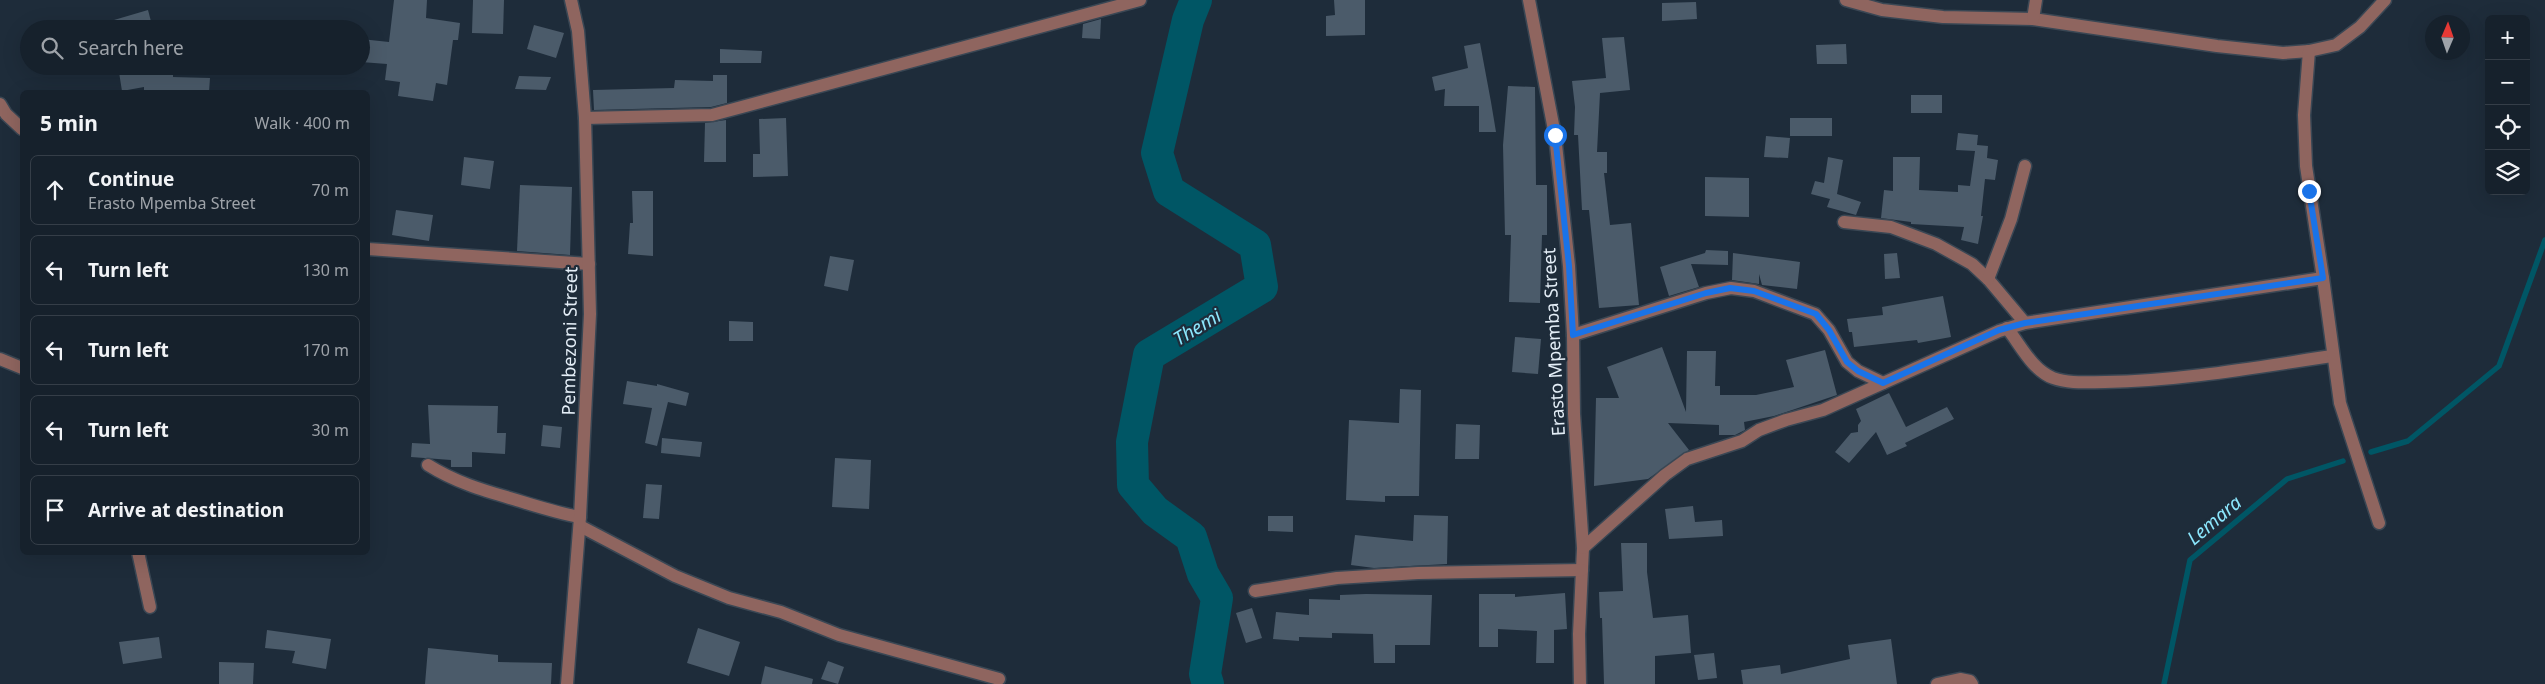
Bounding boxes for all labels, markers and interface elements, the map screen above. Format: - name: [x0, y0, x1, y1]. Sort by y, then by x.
- north arrow: [2425, 15, 2470, 60]
- map controls: [2485, 15, 2530, 195]
- button: +: [2485, 15, 2530, 60]
- search box: [20, 20, 370, 75]
- icon: search: [38, 34, 66, 62]
- text: Search here: [78, 35, 184, 61]
- button: −: [2485, 60, 2530, 105]
- button: locate: [2485, 105, 2530, 150]
- text: 5 min: [40, 109, 98, 137]
- text: Walk · 400 m: [255, 112, 350, 134]
- route start: [1544, 124, 1567, 147]
- button: layers: [2485, 150, 2530, 195]
- text: Continue: [88, 166, 174, 192]
- icon: ahead: [41, 176, 69, 204]
- text: 70 m: [312, 179, 349, 201]
- route end: [2298, 180, 2321, 203]
- text: Erasto Mpemba Street: [88, 192, 255, 214]
- street label: Erasto Mpemba Street: [1536, 247, 1570, 437]
- icon: left: [41, 256, 69, 284]
- text: Turn left: [88, 257, 169, 283]
- text: 130 m: [302, 259, 349, 281]
- street label: Pembezoni Street: [556, 266, 582, 416]
- water label: Themi: [1168, 302, 1227, 351]
- icon: left: [41, 336, 69, 364]
- text: Turn left: [88, 337, 169, 363]
- text: 170 m: [302, 339, 349, 361]
- icon: left: [41, 416, 69, 444]
- text: Turn left: [88, 417, 169, 443]
- text: 30 m: [312, 419, 349, 441]
- water label: Lemara: [2181, 489, 2247, 551]
- icon: arrive: [41, 496, 69, 524]
- text: Arrive at destination: [88, 497, 284, 523]

